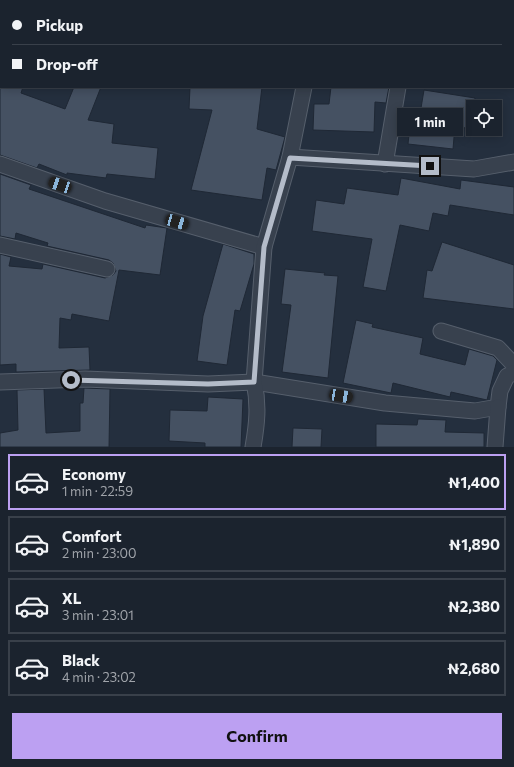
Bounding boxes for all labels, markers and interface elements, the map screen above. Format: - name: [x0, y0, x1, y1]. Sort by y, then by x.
- text: Pickup: [36, 16, 83, 34]
- text: Drop-off: [36, 55, 98, 73]
- map controls: [466, 100, 502, 136]
- button: locate: [466, 100, 502, 136]
- callout: 1 min: [397, 108, 463, 136]
- text: 1 min: [415, 114, 445, 130]
- route end: [421, 157, 439, 175]
- car: [47, 175, 73, 195]
- car: [164, 213, 190, 231]
- route start: [62, 371, 80, 389]
- car: [328, 388, 354, 404]
- icon: car: [14, 464, 50, 500]
- text: Economy: [62, 465, 126, 483]
- text: ₦1,400: [448, 473, 500, 491]
- text: 1 min · 22:59: [62, 483, 133, 499]
- icon: car: [14, 526, 50, 562]
- text: Comfort: [62, 527, 122, 545]
- text: ₦1,890: [449, 535, 500, 553]
- text: 2 min · 23:00: [62, 545, 137, 561]
- icon: car: [14, 588, 50, 624]
- text: XL: [62, 589, 81, 607]
- text: ₦2,380: [448, 597, 500, 615]
- text: 3 min · 23:01: [62, 607, 134, 623]
- icon: car: [14, 650, 50, 686]
- text: Black: [62, 651, 100, 669]
- text: ₦2,680: [447, 659, 500, 677]
- text: 4 min · 23:02: [62, 669, 136, 685]
- button: Confirm: [12, 713, 502, 759]

